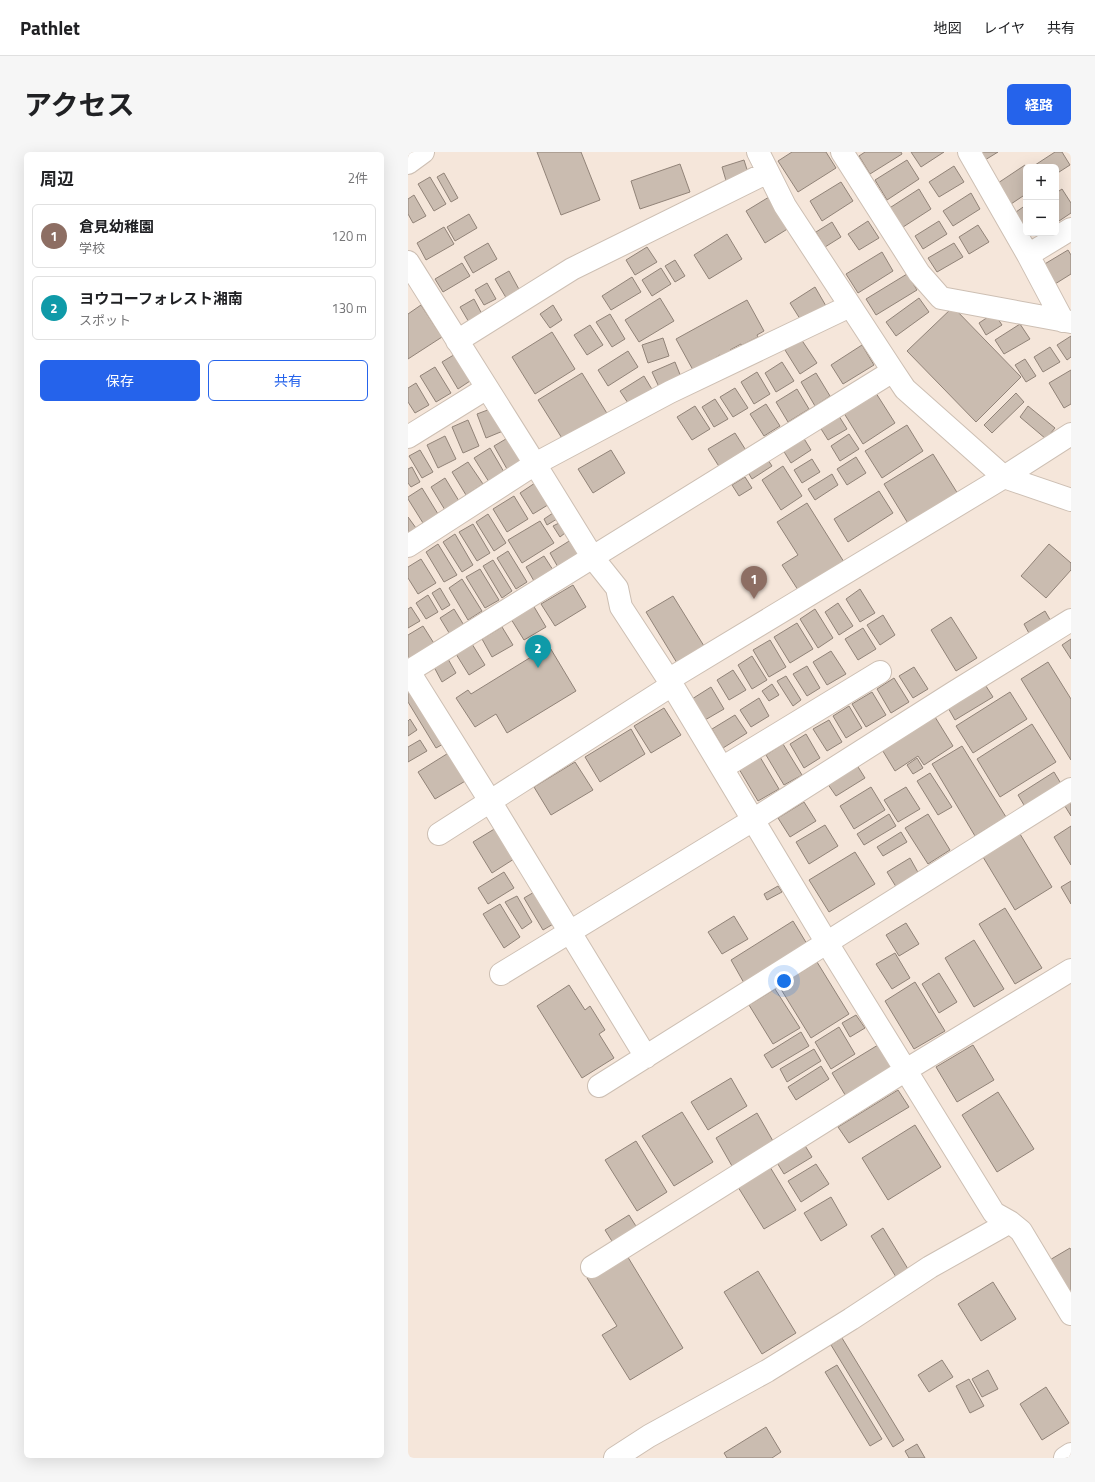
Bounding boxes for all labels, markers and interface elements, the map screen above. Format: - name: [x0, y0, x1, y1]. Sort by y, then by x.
- text: Pathlet: [20, 13, 80, 42]
- text: 地図: [933, 17, 961, 38]
- text: レイヤ: [983, 17, 1025, 38]
- text: 共有: [1047, 17, 1075, 38]
- text: アクセス: [24, 83, 135, 126]
- button: 経路: [1007, 84, 1071, 125]
- map controls: [1023, 164, 1059, 236]
- button: +: [1023, 164, 1059, 200]
- text: 周辺: [40, 166, 74, 192]
- text: 2件: [348, 168, 368, 188]
- button: −: [1023, 200, 1059, 236]
- text: 倉見幼稚園: [79, 215, 154, 238]
- text: 1: [50, 226, 58, 246]
- text: 120 m: [331, 226, 367, 246]
- text: 学校: [79, 238, 105, 258]
- text: ヨウコーフォレスト湘南: [79, 287, 243, 310]
- text: 2: [50, 298, 58, 318]
- text: 130 m: [331, 298, 367, 318]
- text: スポット: [79, 310, 131, 330]
- button: 保存: [40, 360, 200, 401]
- button: 共有: [208, 360, 368, 401]
- pin: 1: [741, 566, 767, 599]
- pin: 2: [525, 635, 551, 668]
- your location: [774, 971, 794, 991]

